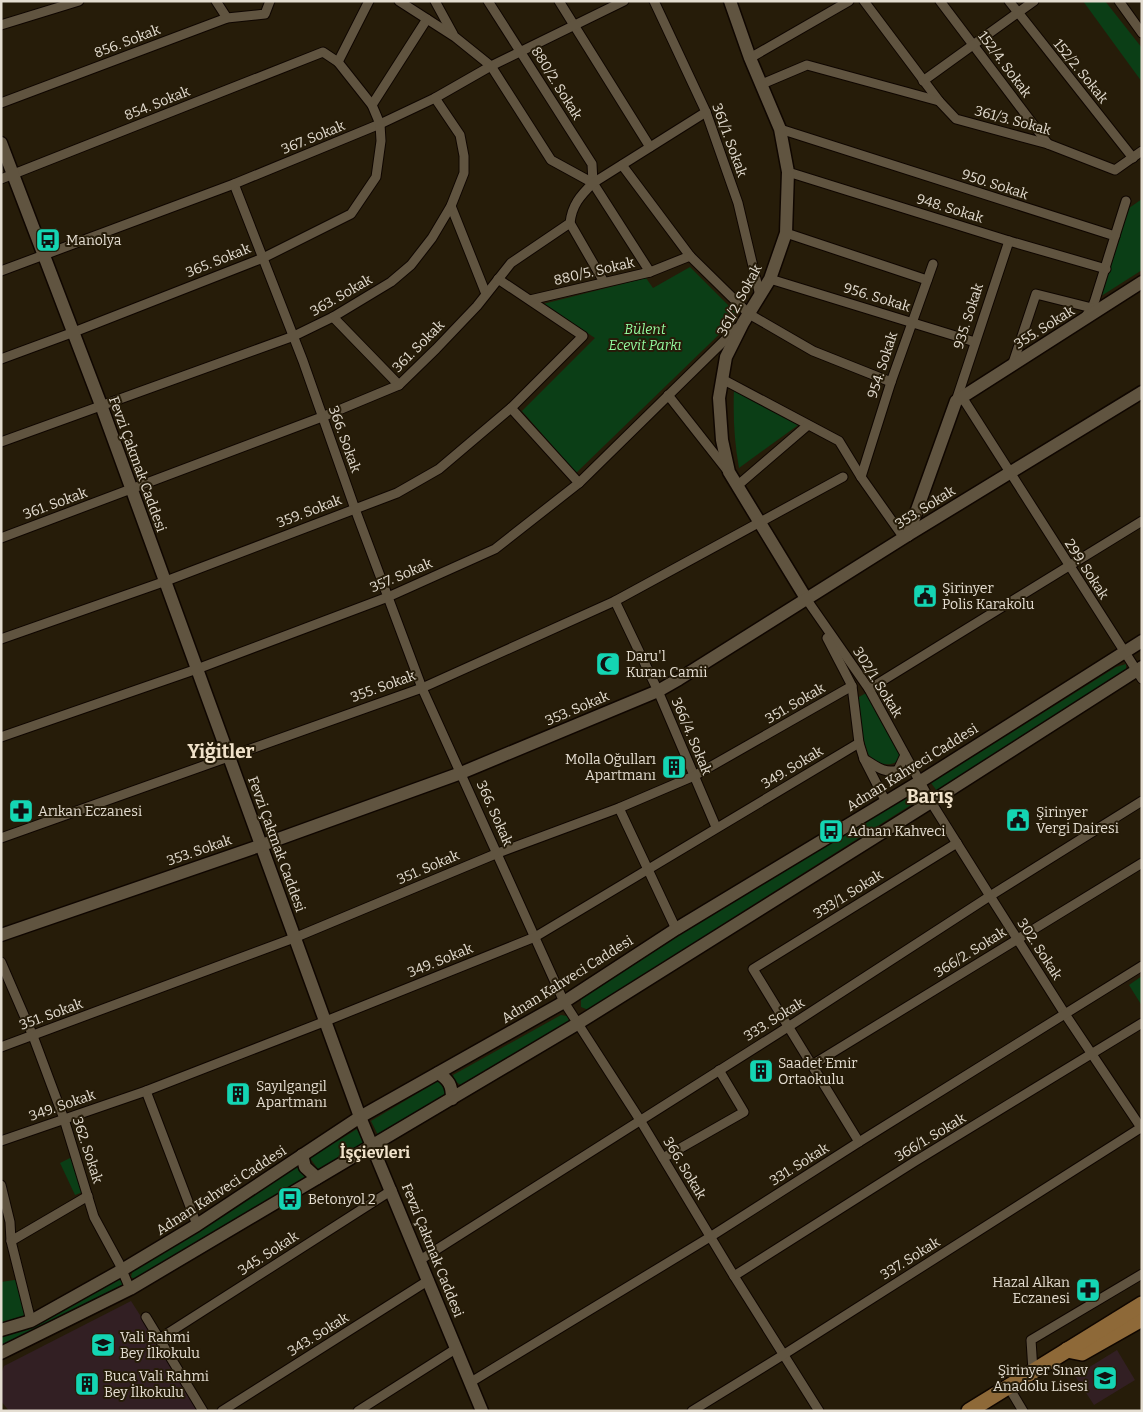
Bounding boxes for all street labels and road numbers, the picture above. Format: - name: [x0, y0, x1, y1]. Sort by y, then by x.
- street label: 856. Sokak: [92, 21, 163, 62]
- street label: 152/4. Sokak: [974, 28, 1035, 101]
- street label: 152/2. Sokak: [1050, 36, 1112, 107]
- street label: 880/2. Sokak: [527, 44, 586, 123]
- street label: 854. Sokak: [122, 83, 193, 124]
- street label: 361/1. Sokak: [708, 101, 751, 179]
- street label: 361/3. Sokak: [973, 102, 1053, 139]
- street label: 367. Sokak: [279, 117, 347, 158]
- street label: 950. Sokak: [959, 166, 1030, 203]
- street label: 948. Sokak: [914, 190, 986, 227]
- street label: 365. Sokak: [183, 240, 253, 281]
- street label: 880/5. Sokak: [552, 254, 636, 289]
- street label: 361/2. Sokak: [713, 261, 766, 339]
- street label: 363. Sokak: [307, 271, 375, 320]
- street label: 956. Sokak: [841, 279, 912, 316]
- street label: 935. Sokak: [950, 281, 987, 351]
- street label: 355. Sokak: [1011, 302, 1078, 353]
- street label: 361. Sokak: [389, 317, 448, 376]
- street label: 954. Sokak: [864, 330, 901, 401]
- street label: Fevzi Çakmak Caddesi: [105, 394, 170, 534]
- street label: 366. Sokak: [325, 404, 364, 475]
- street label: 353. Sokak: [892, 482, 959, 533]
- street label: 361. Sokak: [21, 484, 90, 523]
- street label: 359. Sokak: [274, 491, 344, 532]
- street label: 299. Sokak: [1061, 536, 1112, 603]
- street label: 357. Sokak: [367, 555, 435, 596]
- street label: 302/1. Sokak: [849, 644, 906, 721]
- street label: 355. Sokak: [348, 667, 418, 706]
- street label: 351. Sokak: [762, 679, 828, 727]
- street label: 353. Sokak: [543, 687, 612, 730]
- street label: 366/4. Sokak: [668, 695, 715, 777]
- street label: Adnan Kahveci Caddesi: [843, 720, 981, 815]
- street label: 349. Sokak: [758, 742, 826, 792]
- street label: Fevzi Çakmak Caddesi: [244, 774, 309, 914]
- street label: 366. Sokak: [473, 778, 516, 848]
- street label: 353. Sokak: [164, 831, 234, 870]
- street label: 351. Sokak: [394, 847, 462, 888]
- street label: 333/1. Sokak: [810, 866, 886, 922]
- street label: 302. Sokak: [1013, 915, 1066, 983]
- street label: 366/2. Sokak: [931, 924, 1009, 981]
- street label: Adnan Kahveci Caddesi: [498, 932, 636, 1027]
- street label: 349. Sokak: [405, 940, 475, 981]
- street label: 333. Sokak: [741, 994, 808, 1045]
- street label: 351. Sokak: [17, 995, 85, 1034]
- street label: 349. Sokak: [27, 1086, 98, 1125]
- street label: 366/1. Sokak: [892, 1110, 969, 1165]
- street label: 362. Sokak: [69, 1115, 106, 1186]
- street label: 366. Sokak: [659, 1134, 710, 1203]
- street label: 331. Sokak: [767, 1140, 832, 1189]
- street label: Adnan Kahveci Caddesi: [153, 1142, 290, 1239]
- street label: Fevzi Çakmak Caddesi: [398, 1181, 467, 1320]
- street label: 345. Sokak: [235, 1228, 302, 1279]
- street label: 337. Sokak: [877, 1234, 943, 1283]
- street label: 343. Sokak: [285, 1309, 352, 1360]

